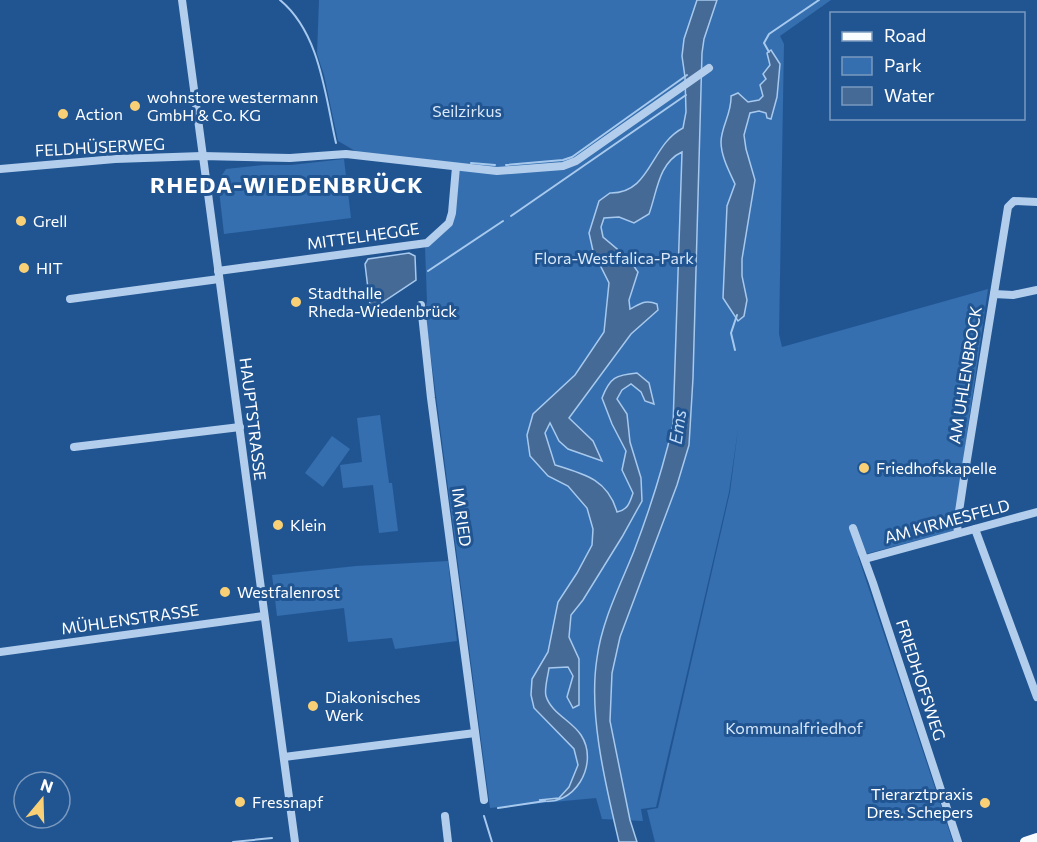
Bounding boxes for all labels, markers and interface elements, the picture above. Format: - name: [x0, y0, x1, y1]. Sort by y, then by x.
- legend: [830, 12, 1025, 120]
- text: Road: [884, 24, 926, 46]
- text: Park: [884, 54, 922, 76]
- text: Water: [884, 84, 935, 106]
- place label: wohnstore westermann GmbH & Co. KG: [147, 87, 318, 124]
- marker: wohnstore westermann GmbH & Co. KG: [128, 99, 142, 113]
- park label: Seilzirkus: [432, 101, 502, 120]
- place label: Action: [75, 104, 123, 123]
- marker: Action: [56, 107, 70, 121]
- street label: FELDHÜSERWEG: [34, 134, 165, 159]
- district label: RHEDA-WIEDENBRÜCK: [150, 171, 424, 198]
- place label: Grell: [33, 211, 67, 230]
- marker: Grell: [14, 214, 28, 228]
- street label: MITTELHEGGE: [305, 218, 420, 253]
- park label: Flora-Westfalica-Park: [534, 248, 694, 267]
- place label: HIT: [36, 258, 63, 277]
- marker: HIT: [17, 261, 31, 275]
- place label: Stadthalle Rheda-Wiedenbrück: [308, 283, 457, 320]
- marker: Stadthalle Rheda-Wiedenbrück: [289, 295, 303, 309]
- street label: AM UHLENBROCK: [944, 304, 985, 445]
- street label: HAUPTSTRASSE: [237, 356, 270, 482]
- water label: Ems: [664, 408, 690, 446]
- place label: Friedhofskapelle: [876, 458, 997, 477]
- marker: Friedhofskapelle: [857, 461, 871, 475]
- street label: IM RIED: [449, 486, 476, 548]
- street label: AM KIRMESFELD: [882, 495, 1012, 546]
- place label: Klein: [290, 515, 327, 534]
- marker: Klein: [271, 518, 285, 532]
- place label: Westfalenrost: [237, 582, 340, 601]
- marker: Westfalenrost: [218, 585, 232, 599]
- street label: MÜHLENSTRASSE: [60, 599, 200, 638]
- street label: FRIEDHOFSWEG: [893, 617, 950, 743]
- place label: Diakonisches Werk: [325, 687, 421, 724]
- marker: Diakonisches Werk: [306, 699, 320, 713]
- park label: Kommunalfriedhof: [725, 718, 863, 737]
- north arrow: [12, 770, 72, 830]
- text: N: [38, 774, 56, 796]
- place label: Tierarztpraxis Dres. Schepers: [866, 784, 973, 821]
- place label: Fressnapf: [252, 792, 324, 811]
- marker: Fressnapf: [233, 795, 247, 809]
- marker: Tierarztpraxis Dres. Schepers: [978, 796, 992, 810]

